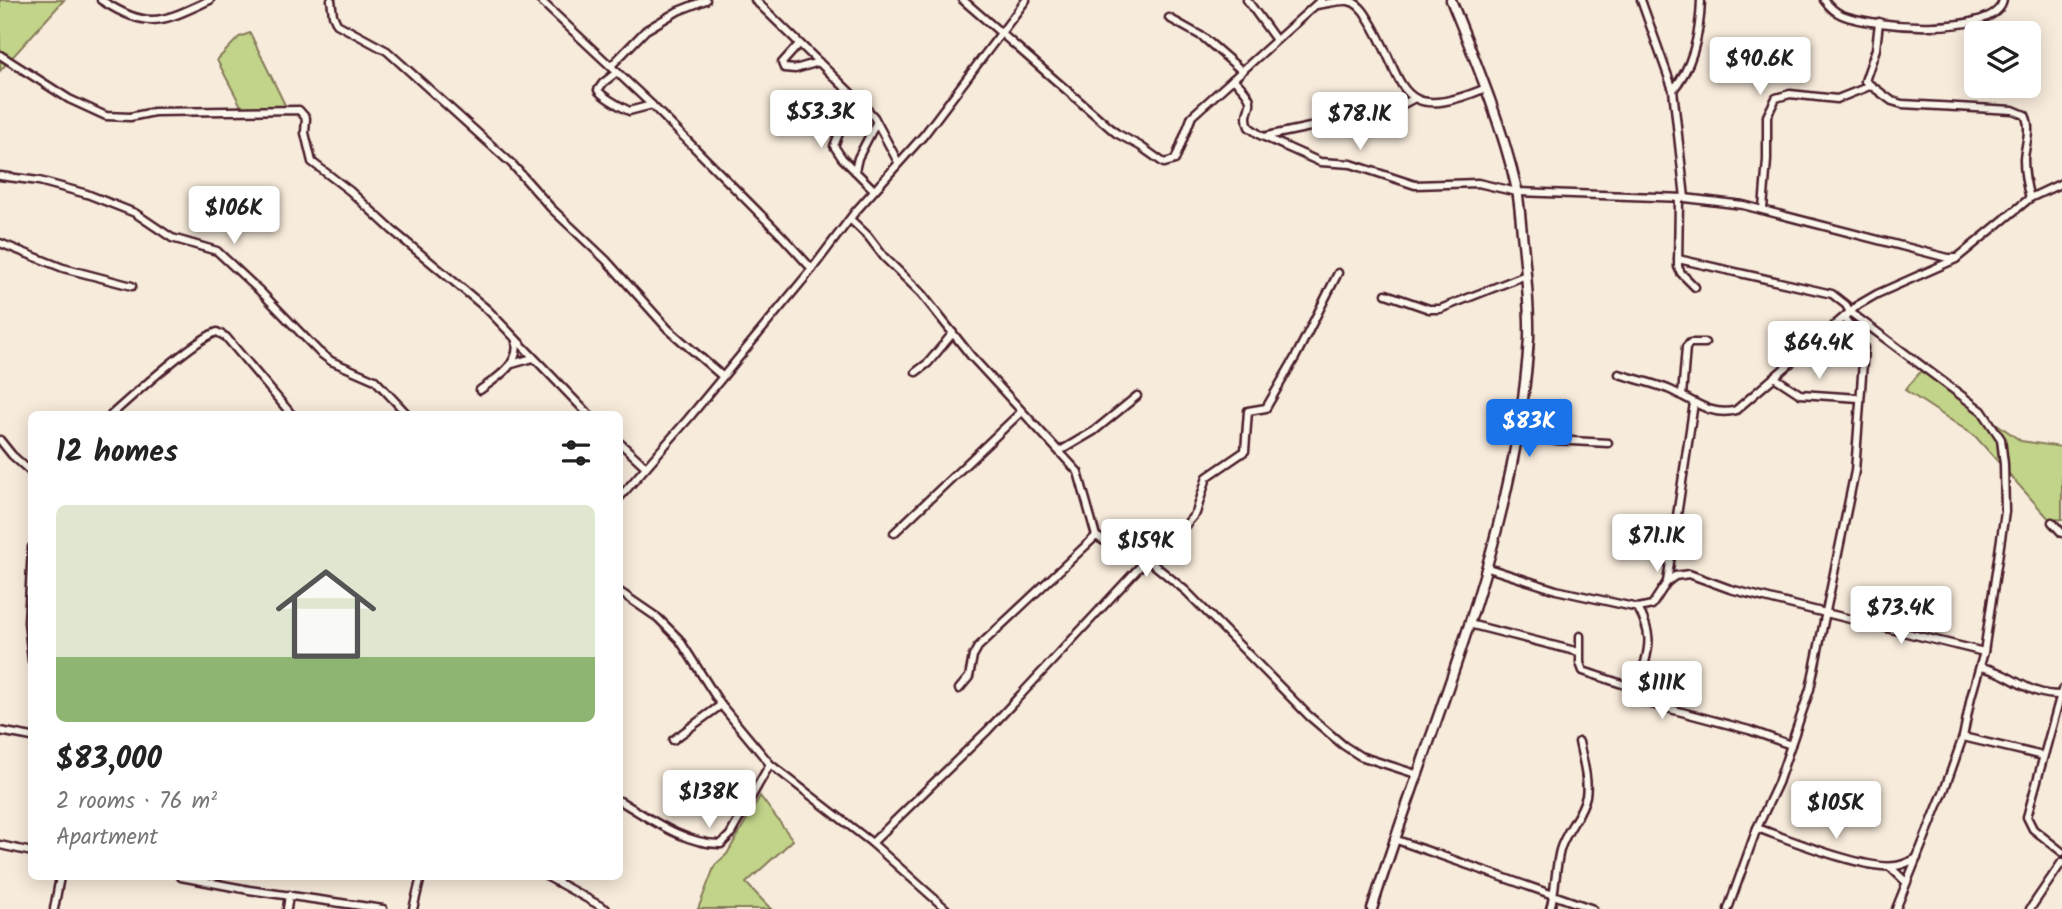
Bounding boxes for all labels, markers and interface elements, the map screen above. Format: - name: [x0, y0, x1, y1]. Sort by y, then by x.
- map controls: [1964, 21, 2041, 98]
- button: layers: [1964, 21, 2041, 98]
- pin: $90.6K: [1703, 38, 1817, 97]
- text: $90.6K: [1726, 42, 1794, 78]
- pin: $53.3K: [764, 90, 878, 150]
- pin: $78.1K: [1303, 92, 1417, 152]
- text: $53.3K: [786, 95, 856, 131]
- text: $78.1K: [1328, 97, 1392, 133]
- pin: $106K: [185, 187, 283, 246]
- text: $106K: [205, 191, 263, 227]
- pin: $64.4K: [1762, 322, 1876, 381]
- text: $64.4K: [1784, 326, 1854, 362]
- pin: $83K: [1488, 400, 1570, 459]
- text: $83K: [1502, 404, 1556, 440]
- text: 12 homes: [56, 429, 178, 477]
- icon: filters: [557, 434, 595, 472]
- pin: $71.1K: [1600, 514, 1714, 574]
- text: $71.1K: [1628, 519, 1686, 555]
- pin: $159K: [1097, 520, 1195, 579]
- text: $159K: [1117, 524, 1175, 560]
- icon: home: [263, 551, 389, 677]
- pin: $73.4K: [1844, 586, 1958, 646]
- text: $73.4K: [1867, 591, 1935, 627]
- pin: $111K: [1613, 662, 1711, 721]
- text: $111K: [1638, 666, 1686, 702]
- text: $83,000: [56, 736, 162, 784]
- pin: $138K: [660, 770, 758, 830]
- text: $138K: [679, 775, 739, 811]
- pin: $105K: [1787, 782, 1885, 841]
- text: 2 rooms · 76 m²: [56, 784, 217, 820]
- text: $105K: [1807, 786, 1865, 822]
- text: Apartment: [56, 820, 158, 856]

